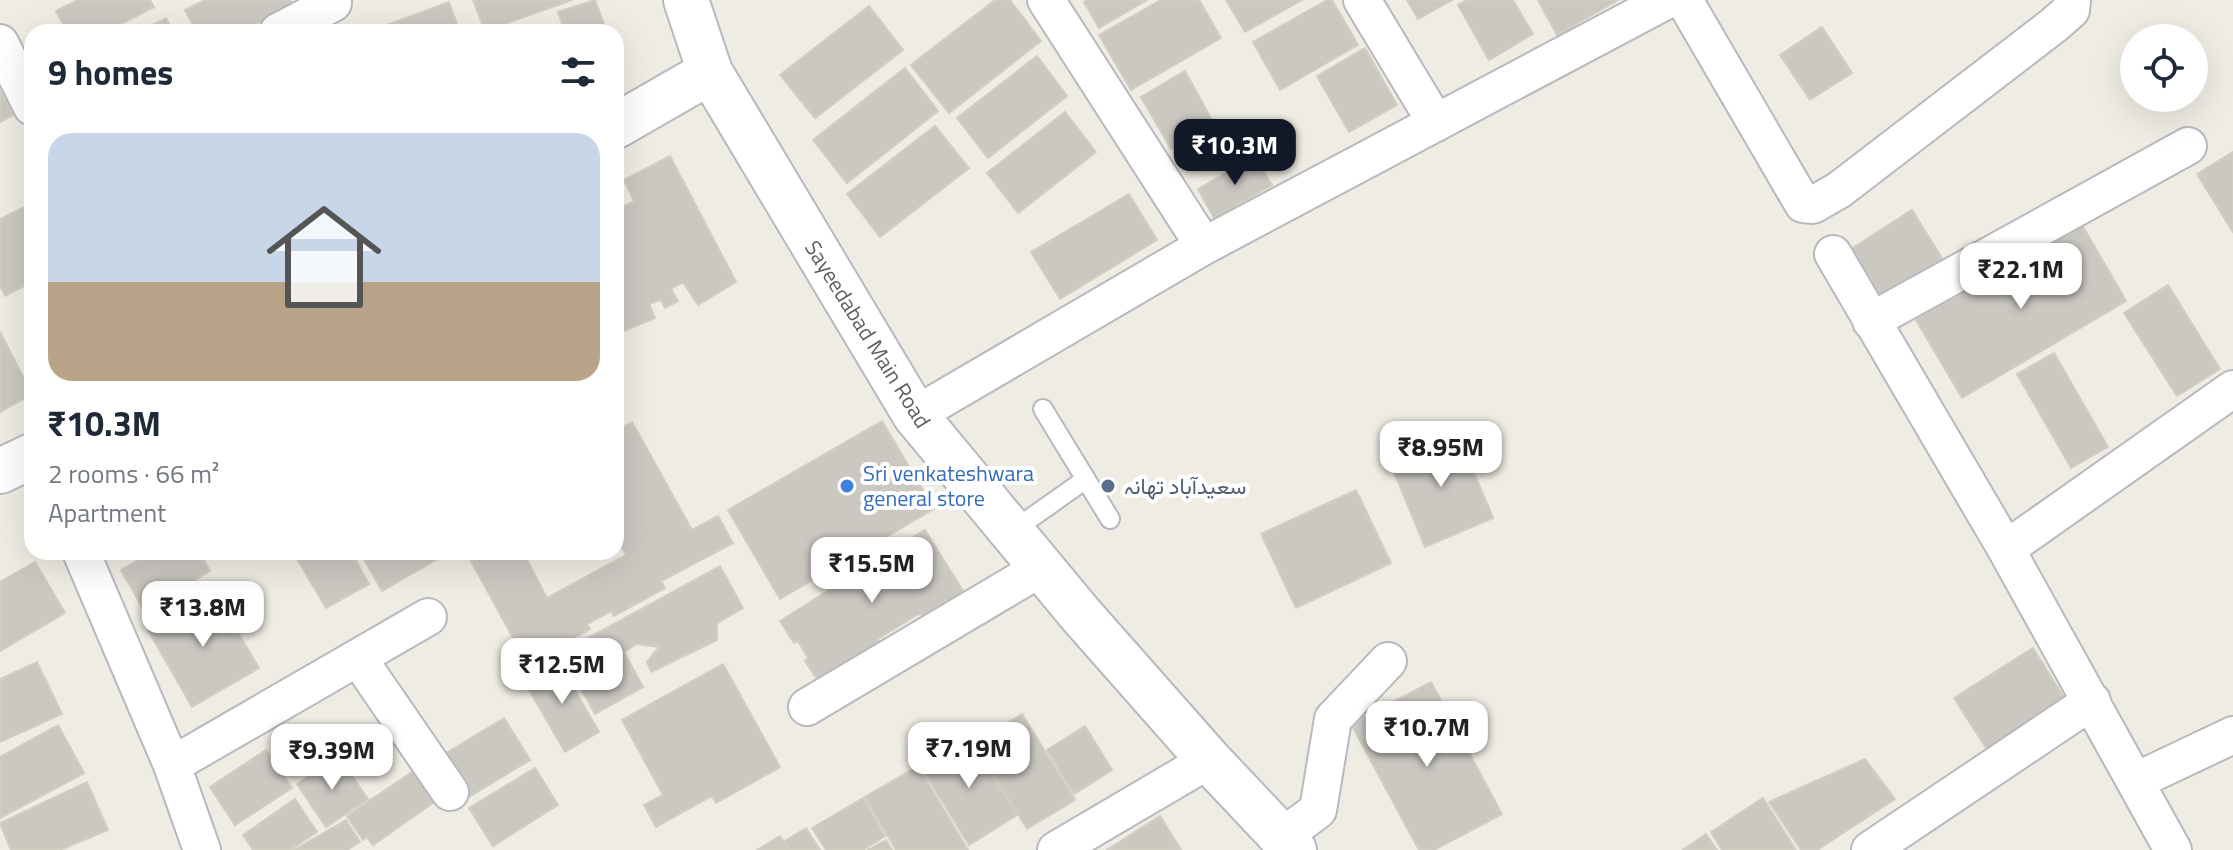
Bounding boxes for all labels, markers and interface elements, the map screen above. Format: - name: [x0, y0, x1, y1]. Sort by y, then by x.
- map controls: [2120, 24, 2208, 112]
- button: locate: [2120, 24, 2208, 112]
- text: 9 homes: [48, 46, 173, 98]
- icon: filters: [556, 50, 600, 94]
- pin: ₹10.3M: [1170, 119, 1300, 187]
- text: ₹10.3M: [1192, 125, 1278, 164]
- icon: home: [252, 185, 396, 329]
- street label: Sayeedabad Main Road: [796, 233, 940, 435]
- pin: ₹22.1M: [1956, 243, 2086, 311]
- text: ₹22.1M: [1978, 249, 2064, 288]
- text: ₹10.3M: [48, 397, 161, 449]
- pin: ₹8.95M: [1376, 421, 1506, 489]
- text: ₹8.95M: [1398, 427, 1484, 466]
- text: 2 rooms · 66 m²: [48, 454, 219, 493]
- place label: Sri venkateshwara general store: [863, 456, 1034, 515]
- place label: سعیدآباد تھانہ: [1124, 469, 1246, 503]
- marker: Sri venkateshwara general store: [838, 477, 856, 495]
- marker: سعیدآباد تھانہ: [1099, 477, 1117, 495]
- text: Apartment: [48, 493, 166, 532]
- pin: ₹15.5M: [807, 537, 937, 605]
- text: ₹15.5M: [829, 543, 915, 582]
- pin: ₹13.8M: [138, 581, 268, 649]
- text: ₹13.8M: [160, 587, 246, 626]
- pin: ₹12.5M: [497, 638, 627, 706]
- text: ₹12.5M: [519, 644, 605, 683]
- pin: ₹10.7M: [1362, 701, 1492, 769]
- text: ₹10.7M: [1384, 707, 1470, 746]
- pin: ₹7.19M: [904, 722, 1034, 790]
- pin: ₹9.39M: [267, 724, 397, 792]
- text: ₹7.19M: [926, 728, 1012, 767]
- text: ₹9.39M: [289, 730, 375, 769]

